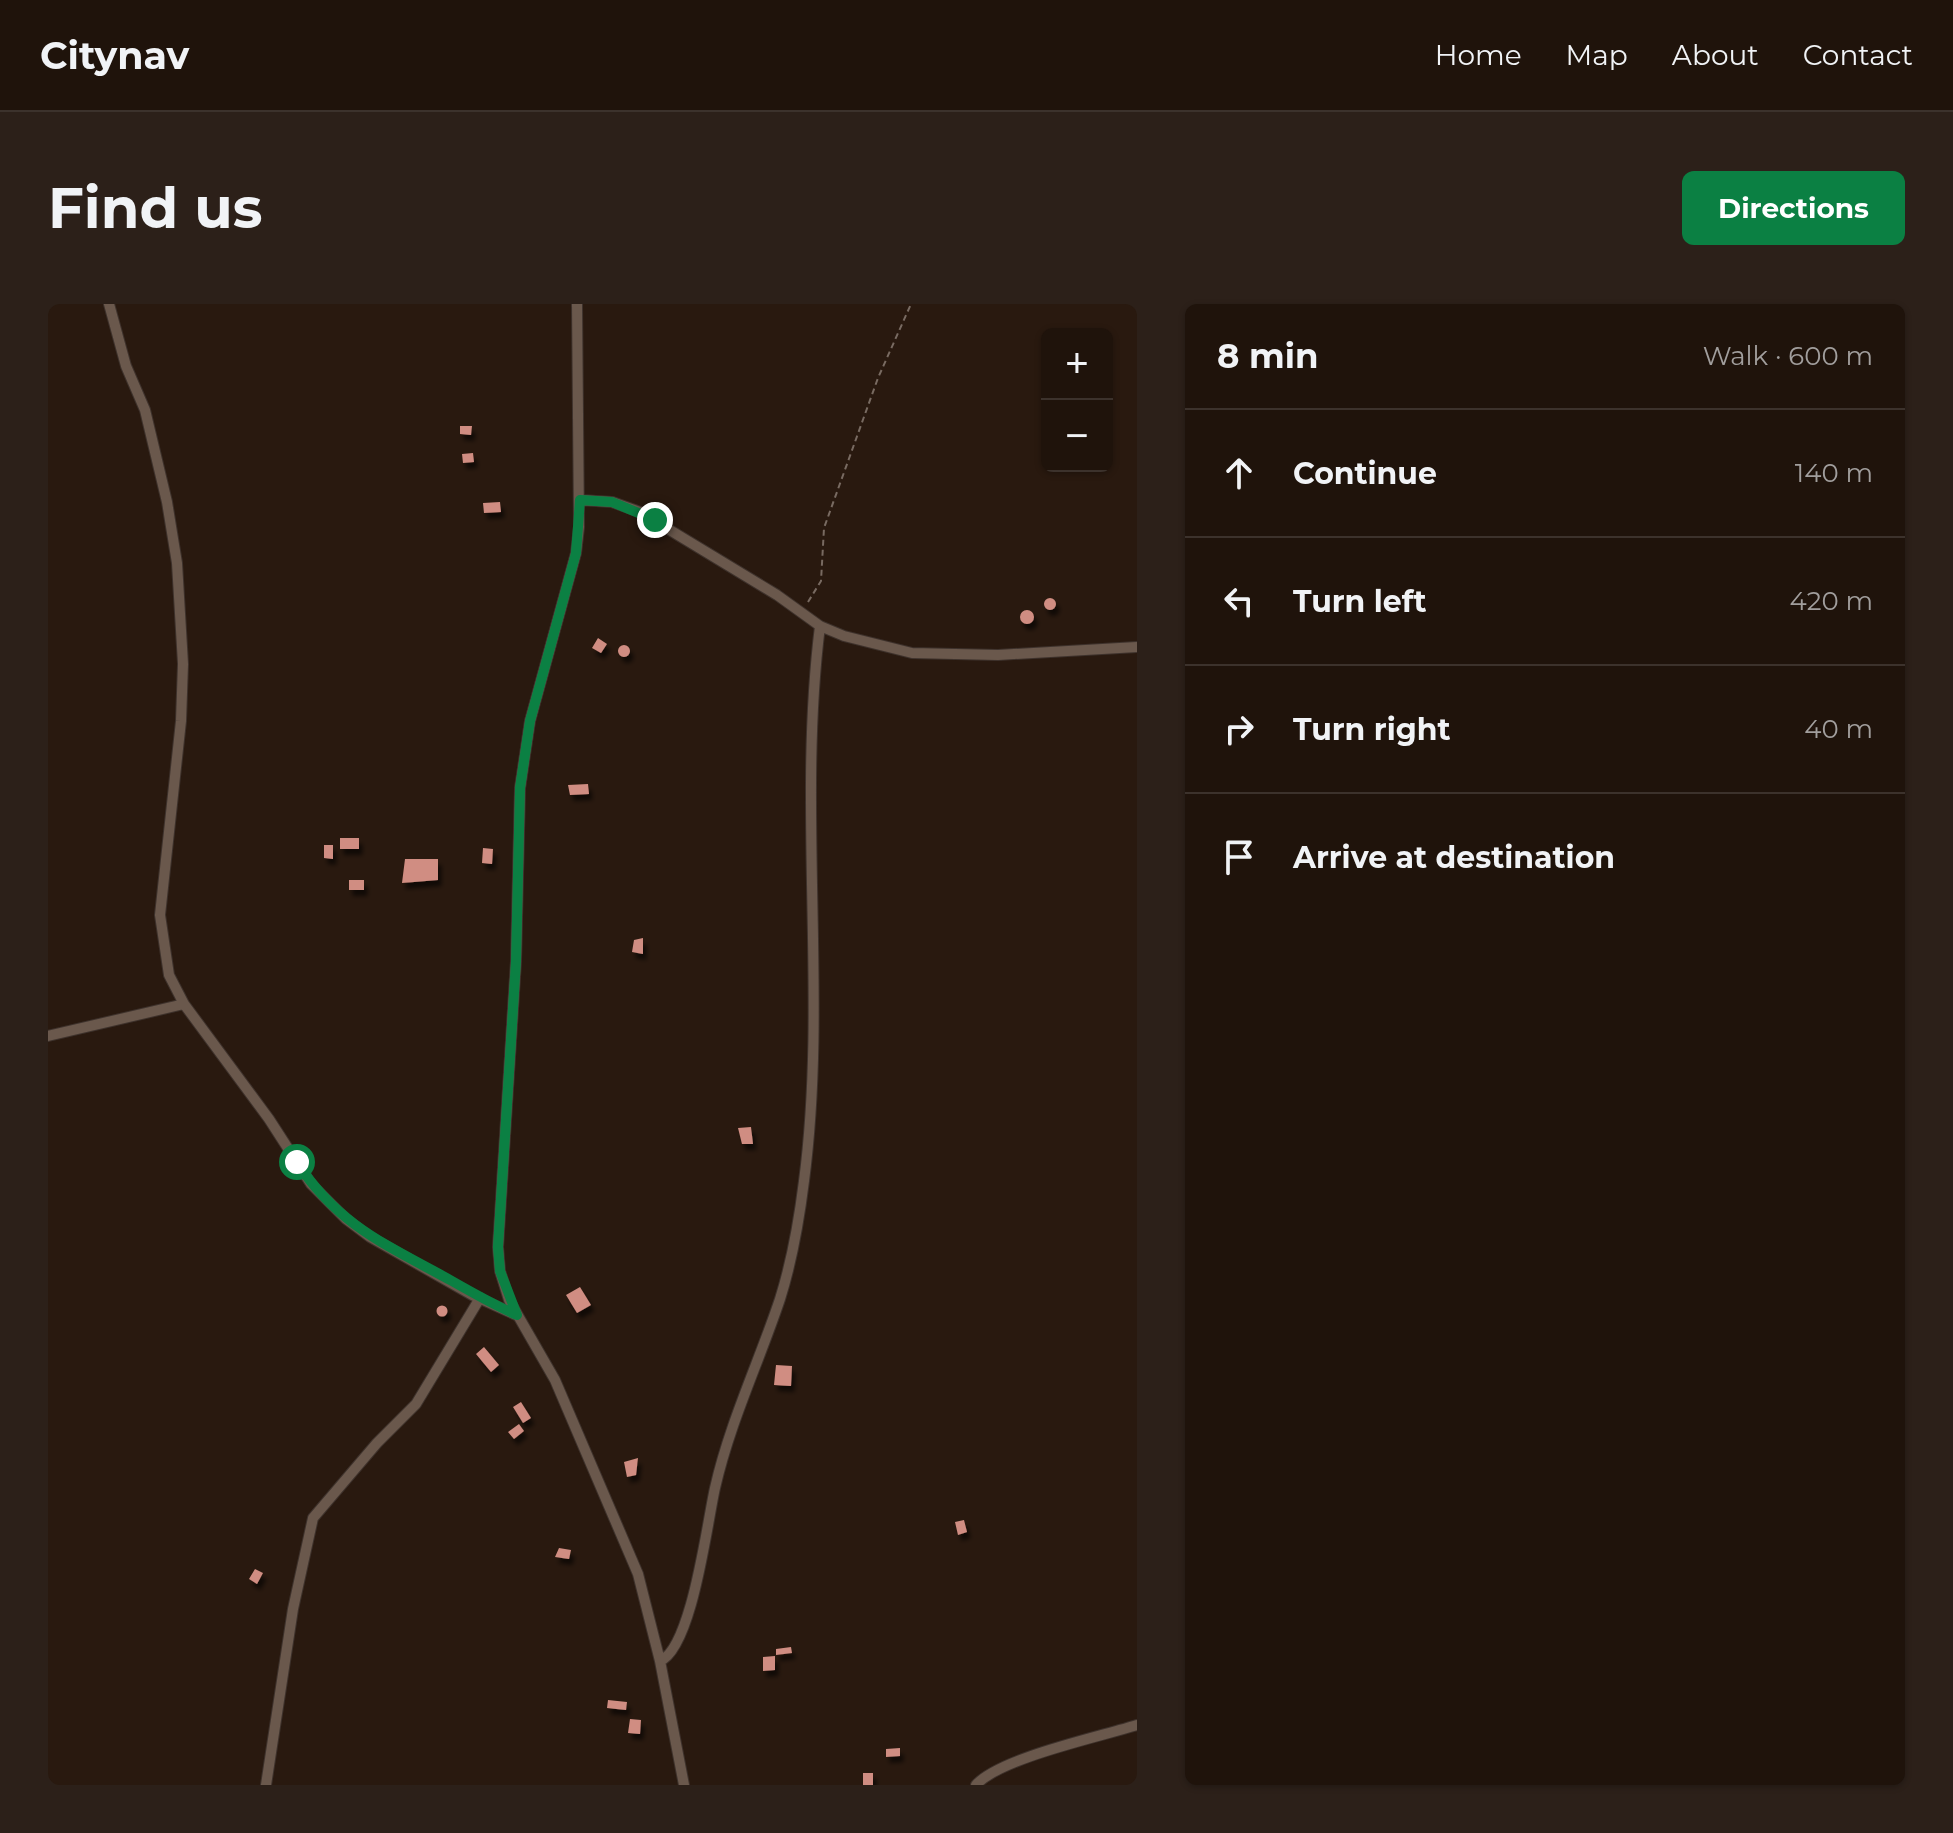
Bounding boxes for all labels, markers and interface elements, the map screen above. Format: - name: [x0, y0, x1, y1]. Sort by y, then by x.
- text: Citynav: [40, 32, 189, 79]
- text: Home: [1435, 38, 1522, 72]
- text: Map: [1566, 38, 1628, 72]
- text: About: [1672, 38, 1759, 72]
- text: Contact: [1803, 38, 1913, 72]
- button: Directions: [1682, 171, 1905, 245]
- text: Find us: [48, 174, 262, 242]
- map controls: [1041, 328, 1113, 472]
- button: +: [1041, 328, 1113, 400]
- text: 8 min: [1217, 335, 1318, 377]
- text: Walk · 600 m: [1703, 340, 1873, 372]
- button: −: [1041, 400, 1113, 472]
- icon: ahead: [1217, 451, 1261, 495]
- text: Continue: [1293, 455, 1437, 492]
- text: 140 m: [1795, 457, 1873, 489]
- route end: [637, 502, 673, 538]
- icon: left: [1217, 579, 1261, 623]
- text: Turn left: [1293, 583, 1426, 620]
- text: 420 m: [1790, 585, 1873, 617]
- icon: right: [1217, 707, 1261, 751]
- text: Turn right: [1293, 711, 1450, 748]
- text: 40 m: [1804, 713, 1873, 745]
- icon: arrive: [1217, 835, 1261, 879]
- text: Arrive at destination: [1293, 839, 1615, 876]
- route start: [279, 1144, 315, 1180]

